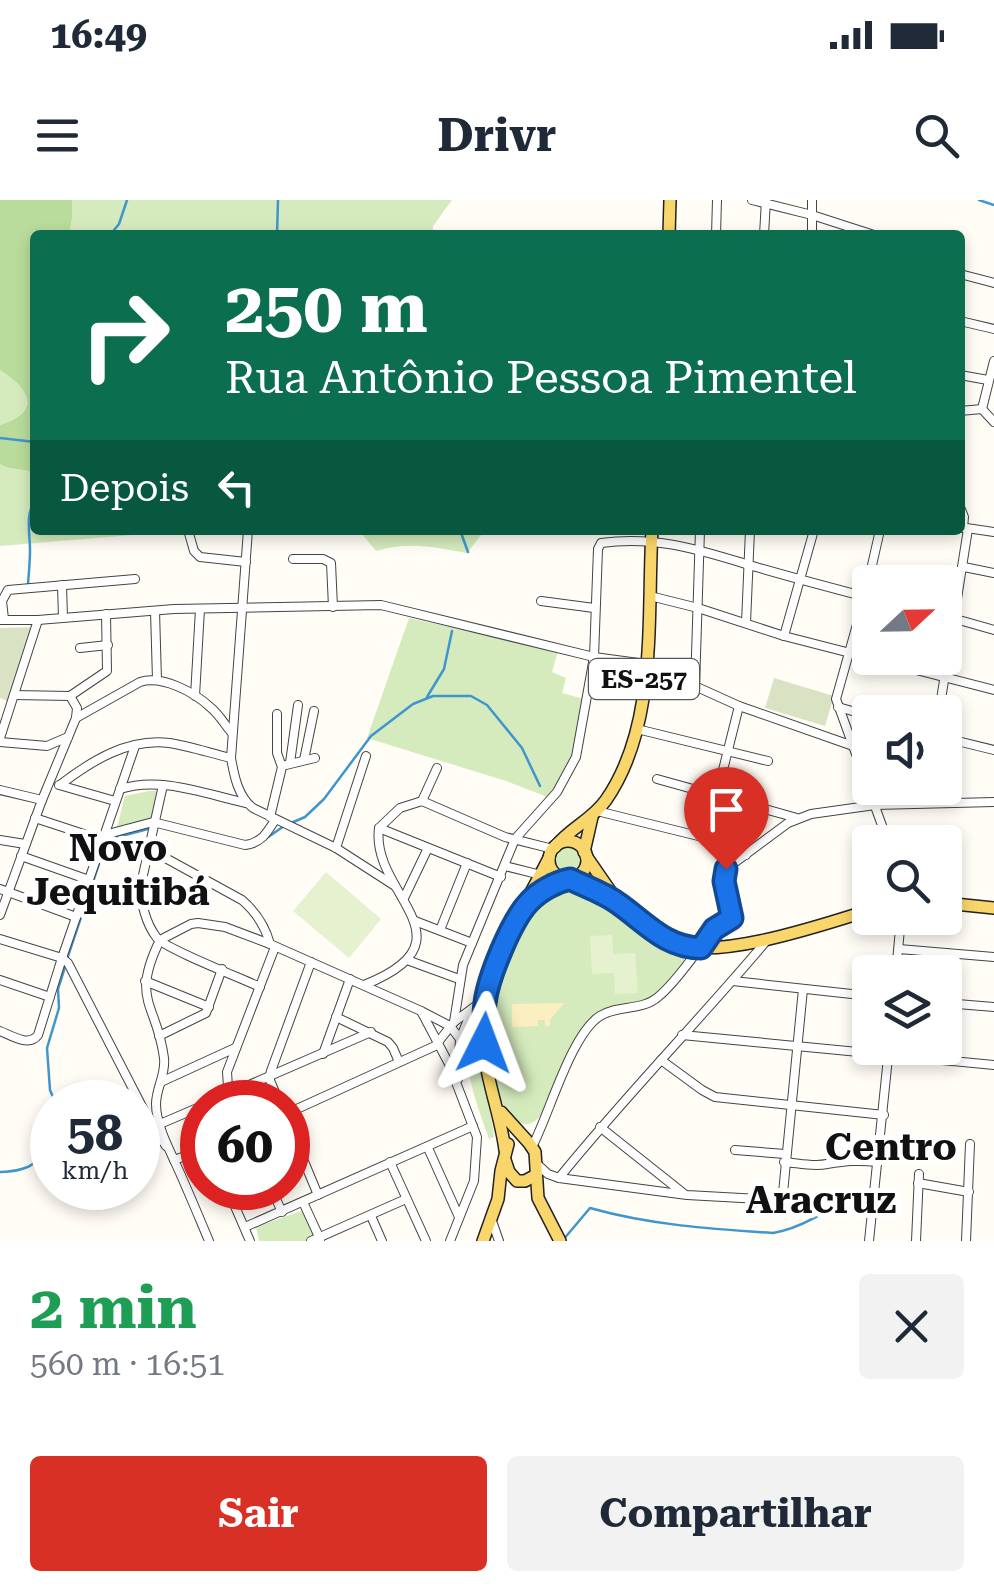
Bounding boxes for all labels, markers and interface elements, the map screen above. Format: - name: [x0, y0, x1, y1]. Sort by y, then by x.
- text: 16:49: [50, 13, 147, 57]
- icon: menu: [30, 108, 85, 163]
- icon: search: [909, 108, 964, 163]
- text: Drivr: [438, 109, 556, 162]
- text: 250 m: [225, 267, 428, 349]
- icon: right: [60, 270, 190, 400]
- text: Rua Antônio Pessoa Pimentel: [225, 351, 857, 404]
- icon: left: [209, 460, 264, 515]
- text: Depois: [60, 466, 189, 510]
- north arrow: [852, 565, 962, 675]
- map controls: [852, 565, 962, 1065]
- road number: ES-257: [589, 659, 699, 699]
- button: sound: [852, 695, 962, 805]
- pin: [684, 767, 769, 870]
- icon: arrive: [699, 782, 754, 837]
- button: search: [852, 825, 962, 935]
- district label: Novo Jequitibá: [26, 826, 210, 914]
- button: layers: [852, 955, 962, 1065]
- position arrow: [432, 991, 536, 1095]
- speed limit sign: 60: [180, 1080, 310, 1210]
- text: 58: [67, 1104, 123, 1162]
- district label: Centro: [825, 1125, 957, 1169]
- text: km/h: [62, 1156, 128, 1185]
- district label: Aracruz: [746, 1178, 896, 1222]
- text: 2 min: [30, 1272, 197, 1343]
- button: close: [859, 1274, 964, 1379]
- text: 560 m · 16:51: [30, 1345, 225, 1383]
- button: Sair: [30, 1456, 487, 1571]
- button: Compartilhar: [507, 1456, 964, 1571]

